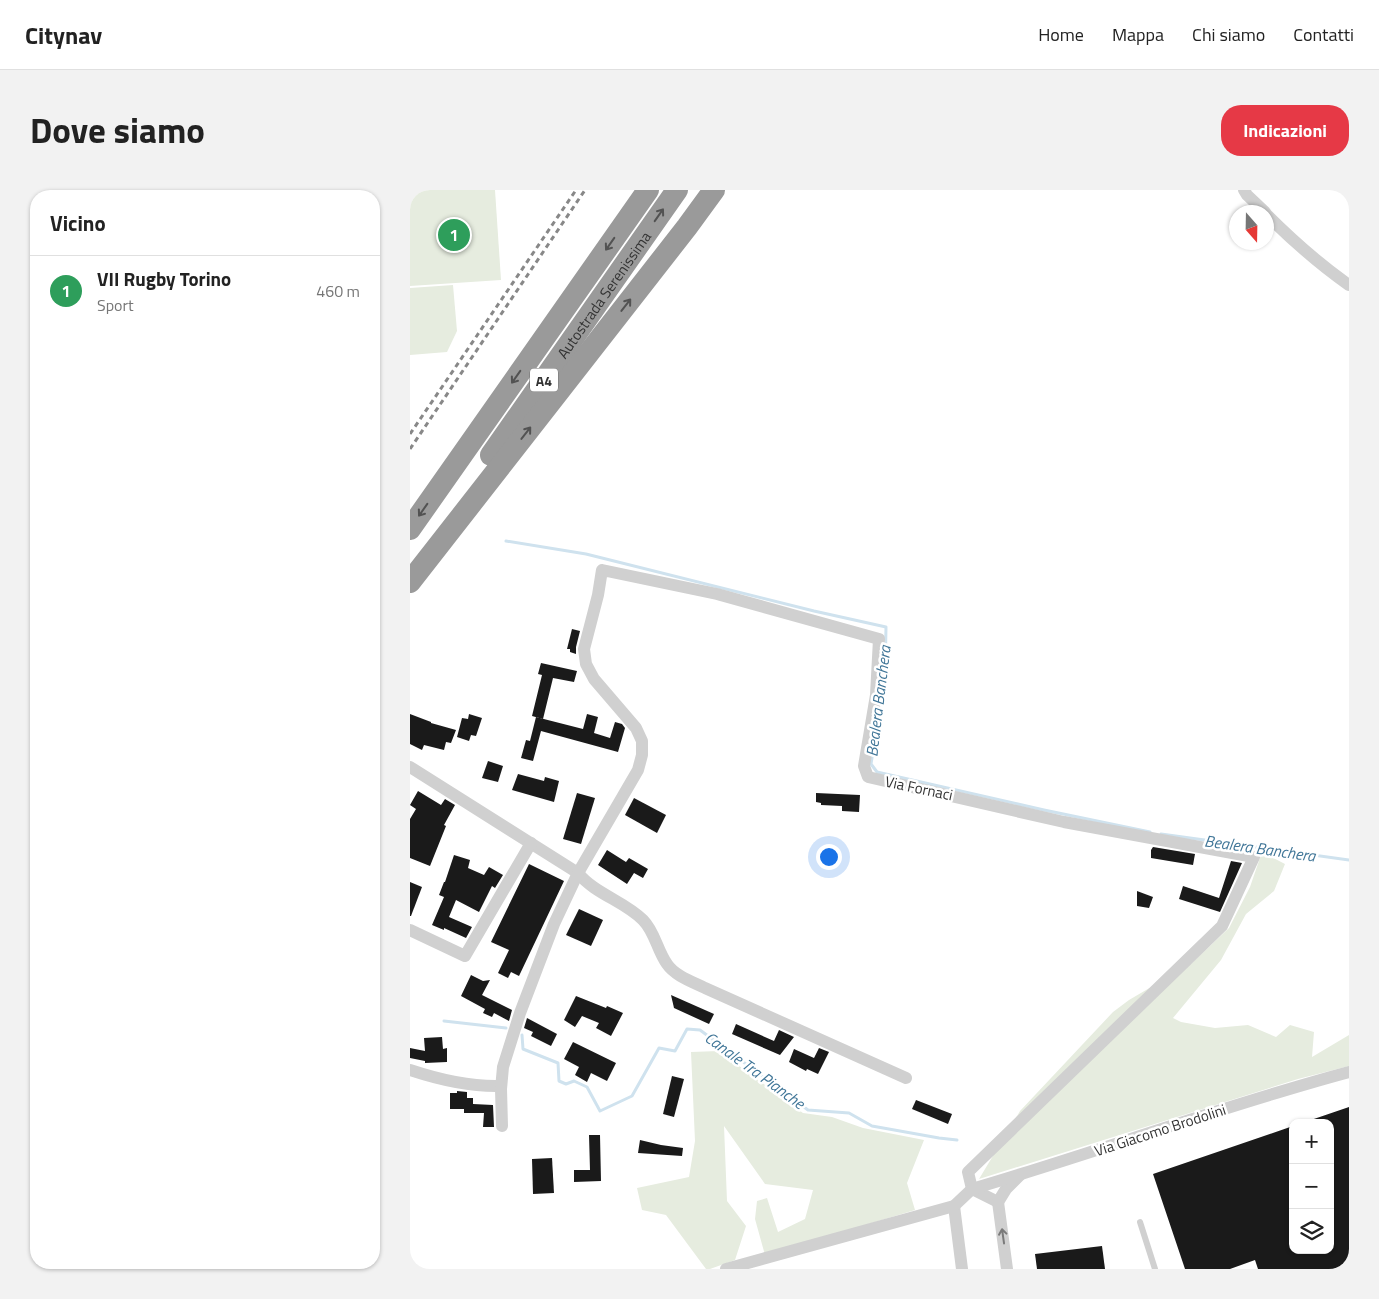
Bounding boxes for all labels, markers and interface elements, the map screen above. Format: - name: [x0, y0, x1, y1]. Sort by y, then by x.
- text: Citynav: [25, 17, 102, 53]
- text: Home: [1038, 21, 1084, 48]
- text: Mappa: [1112, 21, 1164, 48]
- text: Chi siamo: [1192, 21, 1265, 48]
- text: Contatti: [1293, 21, 1354, 48]
- text: Dove siamo: [30, 103, 205, 157]
- button: Indicazioni: [1221, 105, 1349, 156]
- north arrow: [1229, 205, 1274, 250]
- text: Vicino: [50, 207, 106, 239]
- one-way arrow: [654, 209, 664, 223]
- pin: 1: [438, 216, 470, 254]
- street label: Autostrada Serenissima: [551, 226, 657, 363]
- one-way arrow: [605, 237, 615, 251]
- text: VII Rugby Torino: [97, 264, 231, 293]
- text: 1: [62, 279, 70, 303]
- text: 460 m: [316, 279, 360, 303]
- text: Sport: [97, 293, 134, 317]
- one-way arrow: [620, 299, 631, 312]
- road number: A4: [530, 368, 558, 392]
- one-way arrow: [511, 370, 521, 384]
- one-way arrow: [521, 426, 531, 440]
- one-way arrow: [418, 503, 428, 517]
- water label: Bealera Banchera: [859, 643, 897, 758]
- street label: Via Fornaci: [883, 770, 955, 806]
- water label: Bealera Banchera: [1203, 828, 1318, 868]
- your location: [816, 844, 842, 870]
- water label: Canale Tra Pianche: [700, 1025, 811, 1116]
- street label: Via Giacomo Brodolini: [1091, 1098, 1229, 1162]
- map controls: [1289, 1119, 1334, 1254]
- button: +: [1289, 1119, 1334, 1164]
- button: −: [1289, 1164, 1334, 1209]
- button: layers: [1289, 1209, 1334, 1254]
- one-way arrow: [998, 1228, 1008, 1244]

